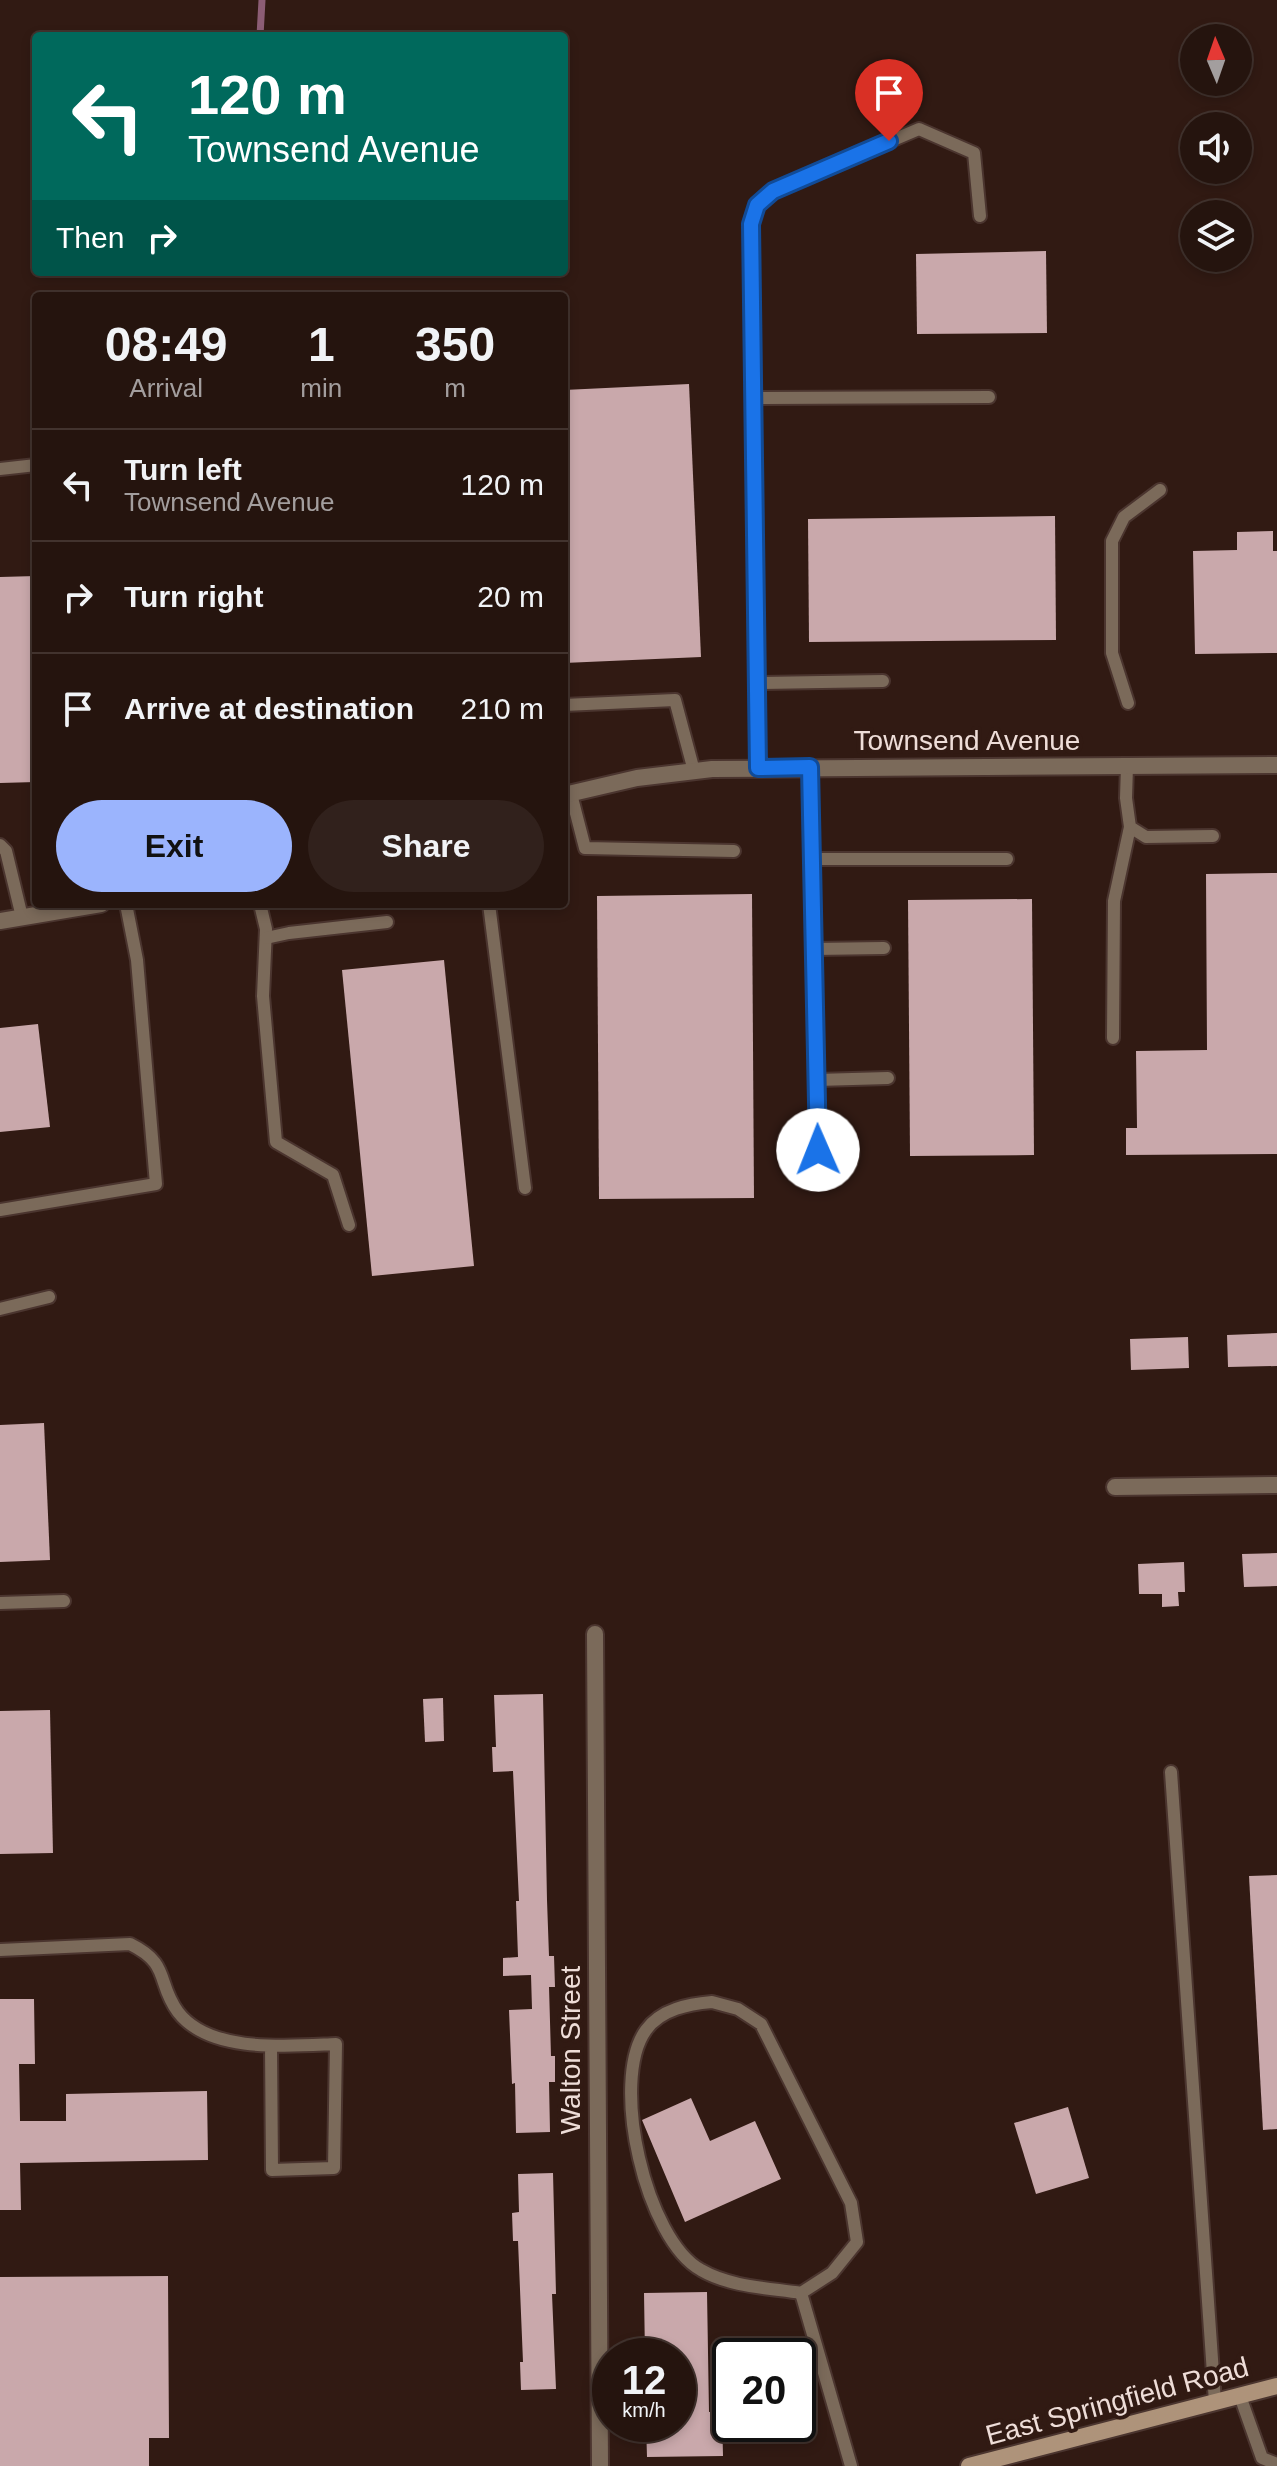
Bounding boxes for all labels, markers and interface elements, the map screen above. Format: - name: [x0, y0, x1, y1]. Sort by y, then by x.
- north arrow: [1180, 24, 1252, 96]
- map controls: [1180, 24, 1252, 272]
- pin: [855, 59, 923, 141]
- text: 120 m: [188, 63, 347, 126]
- icon: left: [56, 64, 160, 168]
- icon: arrive: [867, 71, 911, 115]
- button: sound: [1180, 112, 1252, 184]
- text: Townsend Avenue: [188, 129, 480, 170]
- button: layers: [1180, 200, 1252, 272]
- icon: right: [140, 216, 184, 260]
- text: Then: [56, 221, 124, 254]
- text: 08:49: [105, 318, 228, 371]
- text: 1: [308, 318, 335, 371]
- text: 350: [415, 318, 495, 371]
- text: Arrival: [129, 373, 203, 403]
- text: min: [300, 373, 342, 403]
- text: m: [444, 373, 466, 403]
- text: Turn left: [124, 453, 242, 486]
- icon: left: [56, 463, 100, 507]
- text: 120 m: [461, 468, 544, 501]
- text: Townsend Avenue: [124, 487, 335, 517]
- icon: right: [56, 575, 100, 619]
- text: Turn right: [124, 580, 263, 613]
- text: 20 m: [477, 580, 544, 613]
- icon: arrive: [56, 687, 100, 731]
- text: Arrive at destination: [124, 692, 414, 725]
- text: 210 m: [461, 692, 544, 725]
- street label: Townsend Avenue: [854, 725, 1080, 756]
- button: Exit: [56, 800, 292, 892]
- button: Share: [308, 800, 544, 892]
- position arrow: [776, 1108, 860, 1192]
- street label: Walton Street: [555, 1965, 586, 2134]
- speed limit sign: 20: [712, 2338, 816, 2442]
- street label: East Springfield Road: [982, 2351, 1252, 2451]
- text: 12: [622, 2358, 666, 2402]
- text: km/h: [622, 2399, 666, 2421]

